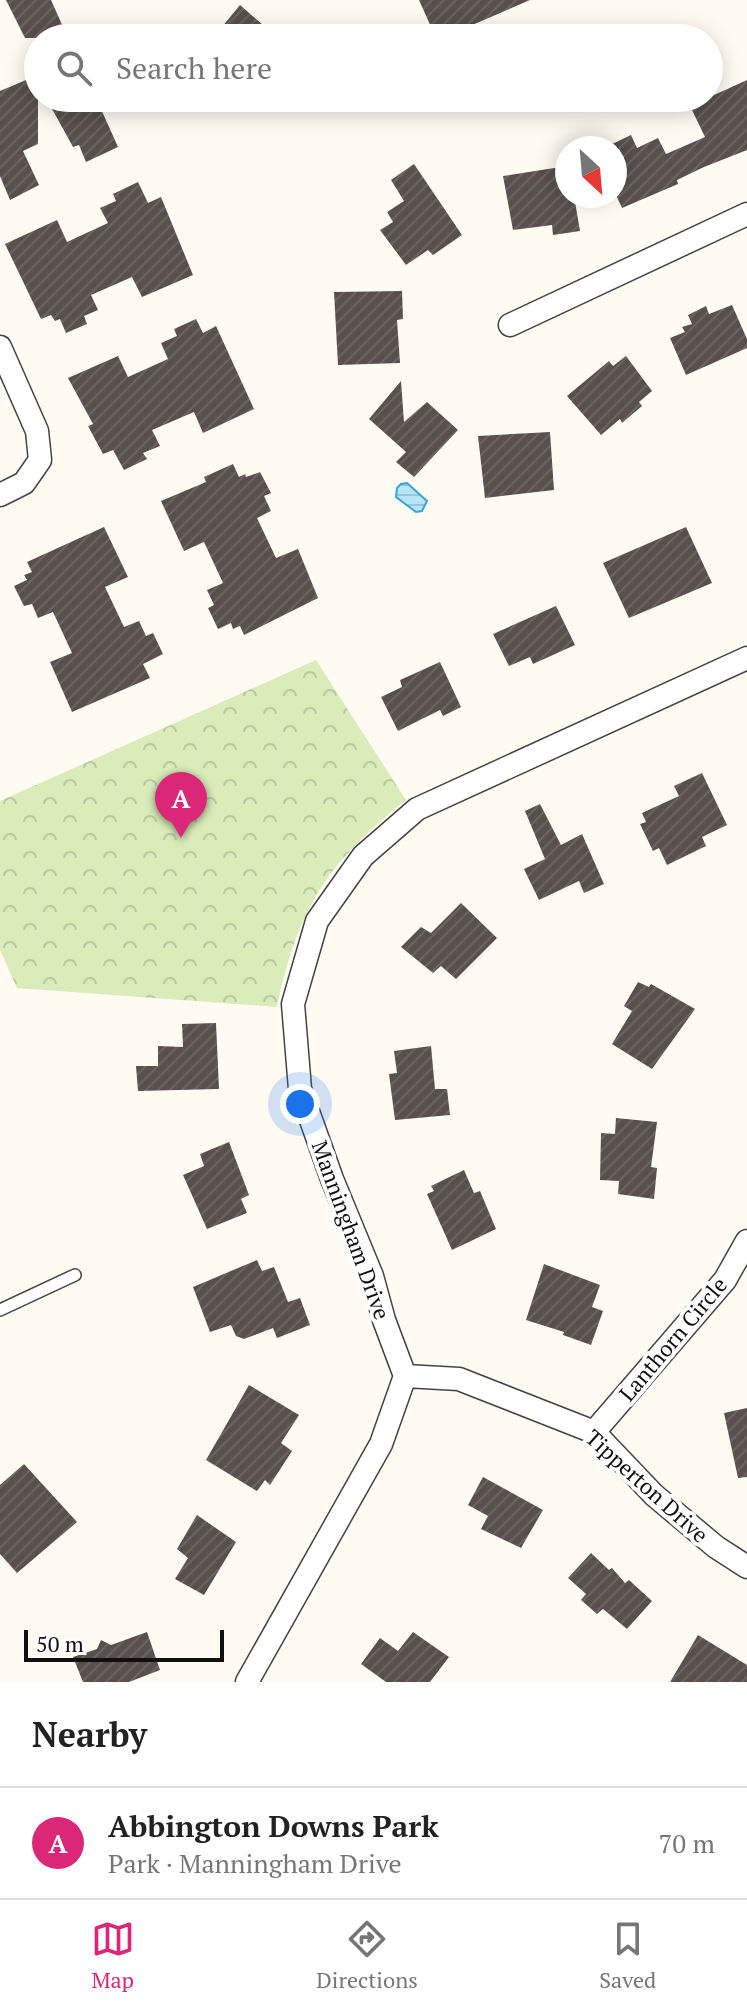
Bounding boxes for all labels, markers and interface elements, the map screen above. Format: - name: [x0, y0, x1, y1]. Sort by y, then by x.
- search box: [24, 24, 723, 112]
- icon: search: [52, 46, 96, 90]
- text: Search here: [116, 48, 272, 88]
- north arrow: [555, 136, 627, 208]
- pin: A: [155, 772, 207, 838]
- your location: [280, 1084, 320, 1124]
- street label: Manningham Drive: [306, 1136, 397, 1323]
- street label: Lanthorn Circle: [612, 1271, 733, 1407]
- street label: Tipperton Drive: [580, 1423, 715, 1549]
- scale bar: [24, 1626, 224, 1662]
- text: 50 m: [36, 1629, 84, 1658]
- text: Nearby: [32, 1712, 147, 1757]
- text: Abbington Downs Park: [108, 1806, 439, 1846]
- text: A: [49, 1826, 67, 1860]
- text: 70 m: [659, 1826, 715, 1860]
- text: Park · Manningham Drive: [108, 1846, 402, 1880]
- tab: Map: [91, 1917, 135, 1994]
- tab: Directions: [316, 1917, 418, 1994]
- tab: Saved: [599, 1917, 656, 1994]

